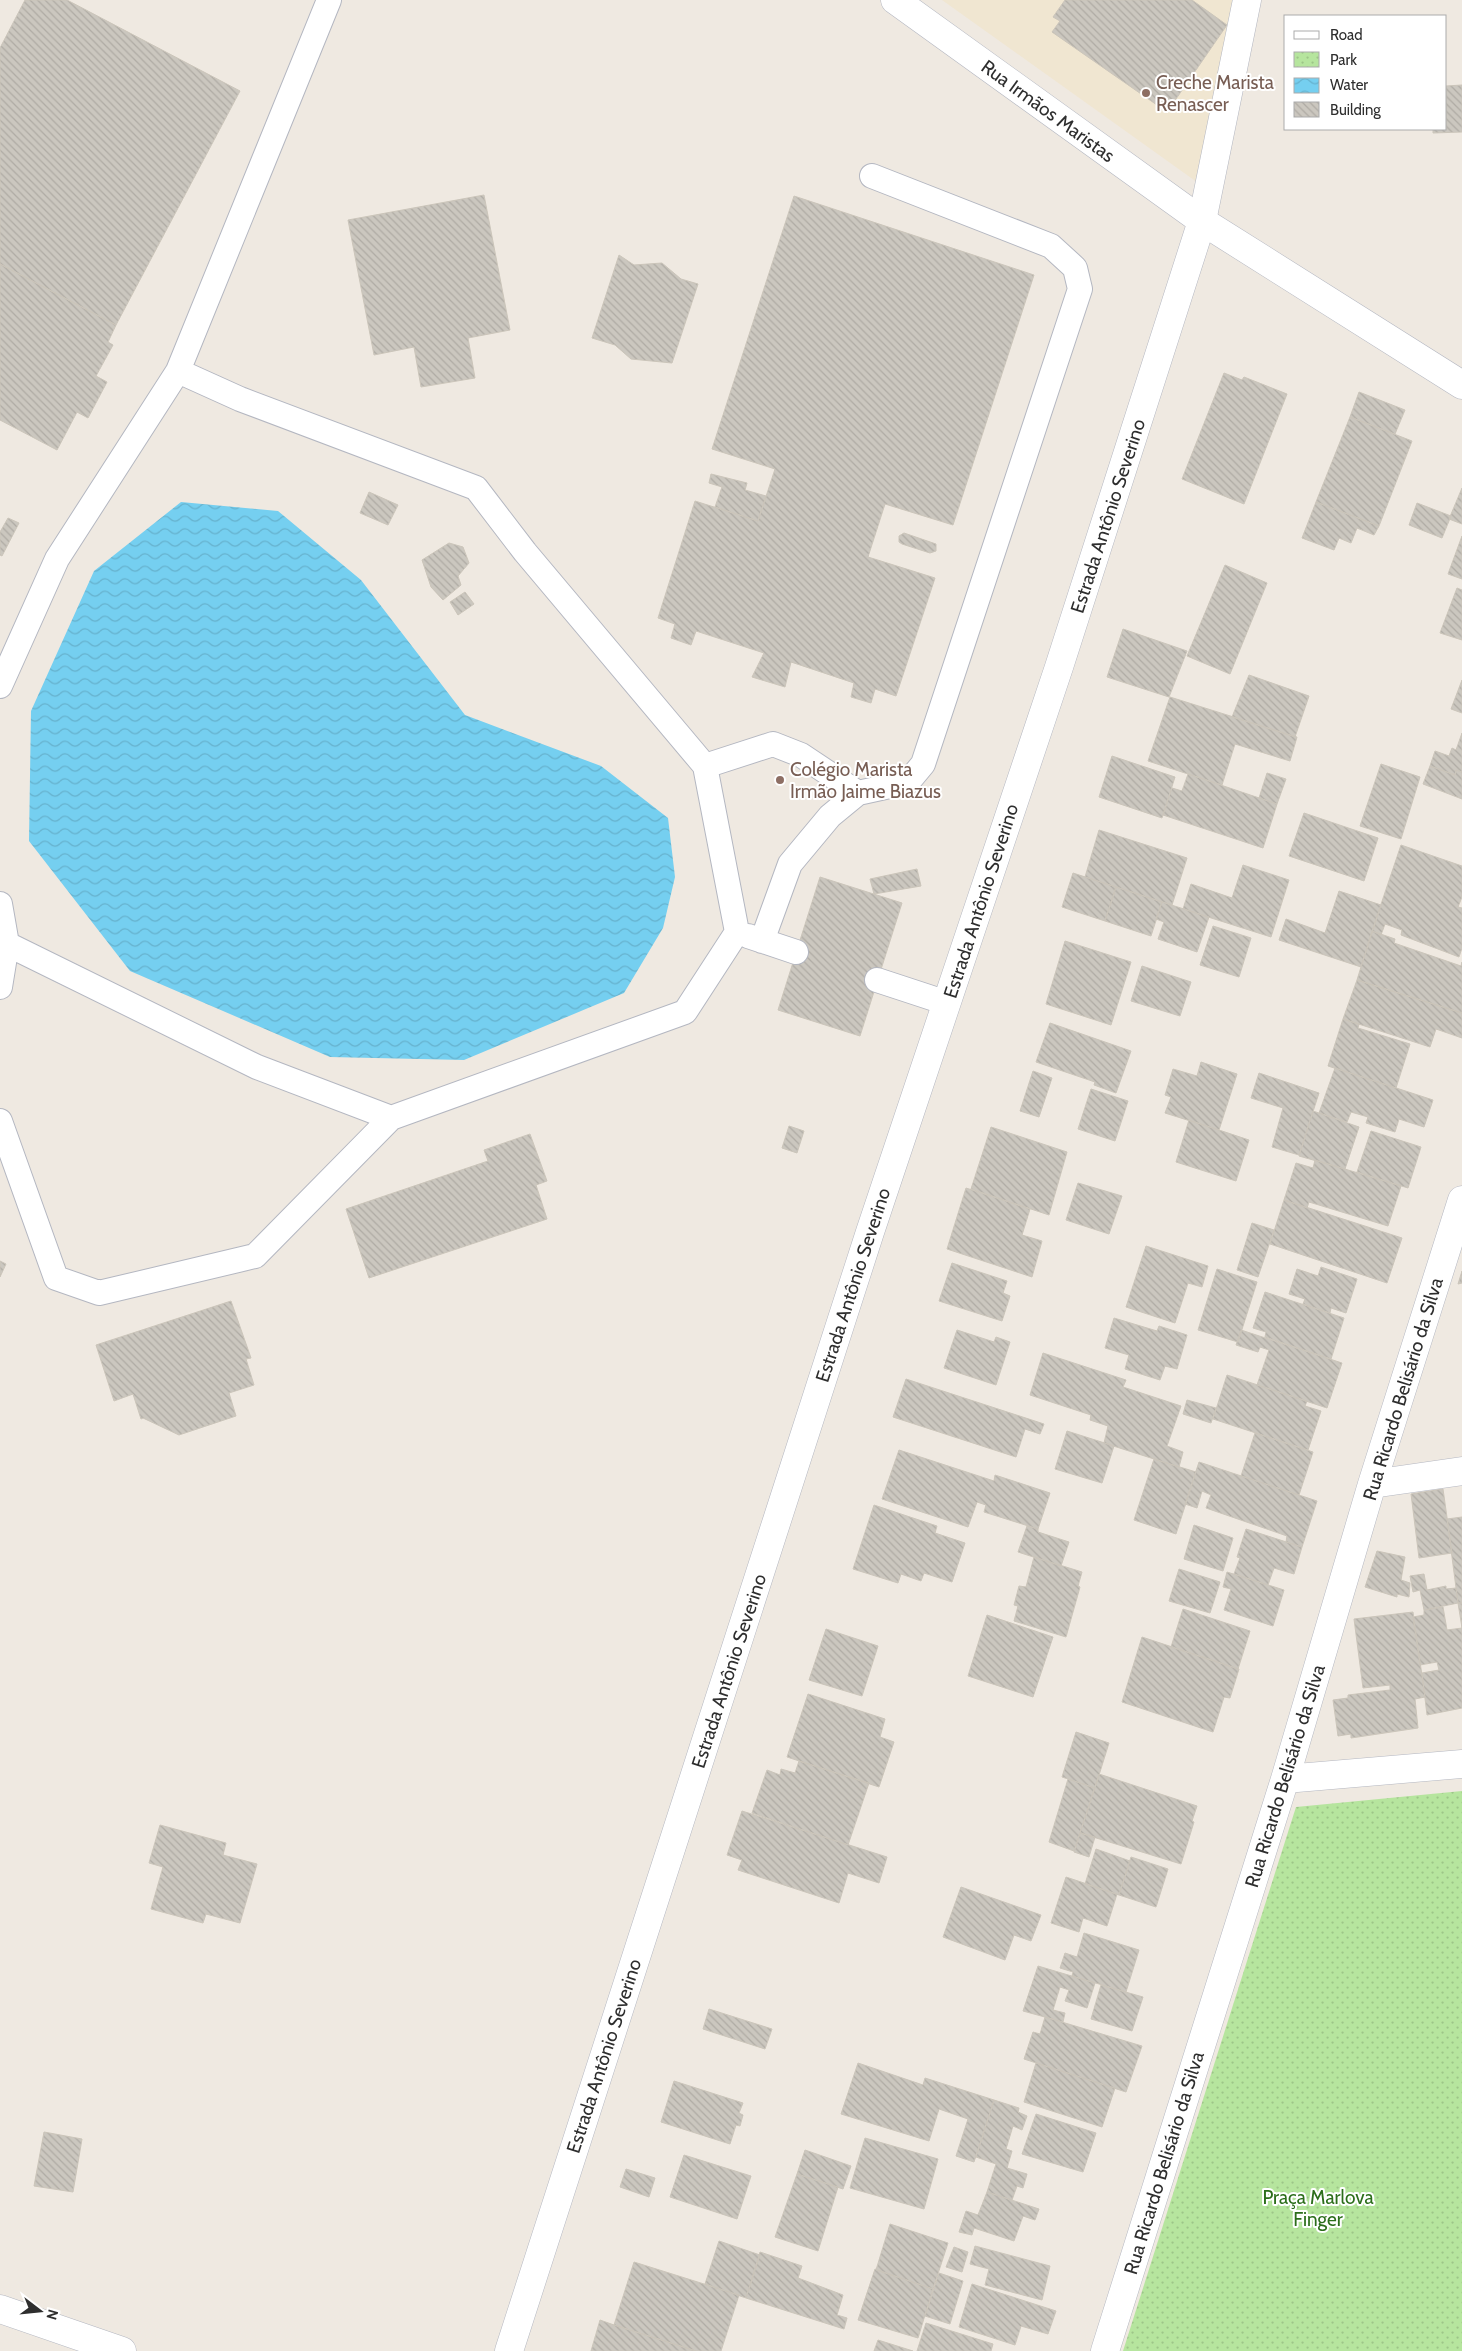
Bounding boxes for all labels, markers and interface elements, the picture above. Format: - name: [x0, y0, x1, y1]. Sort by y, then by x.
- legend: [1284, 15, 1447, 130]
- text: Road: [1330, 26, 1363, 44]
- text: Park: [1330, 51, 1357, 69]
- street label: Rua Irmãos Maristas: [977, 55, 1119, 167]
- place label: Creche Marista Renascer: [1156, 71, 1274, 116]
- text: Water: [1330, 76, 1368, 94]
- marker: Creche Marista Renascer: [1140, 87, 1152, 99]
- text: Building: [1330, 101, 1381, 119]
- street label: Estrada Antônio Severino: [1066, 416, 1150, 616]
- place label: Colégio Marista Irmão Jaime Biazus: [790, 758, 941, 803]
- marker: Colégio Marista Irmão Jaime Biazus: [774, 774, 786, 786]
- street label: Estrada Antônio Severino: [939, 801, 1023, 1001]
- street label: Estrada Antônio Severino: [811, 1185, 895, 1385]
- street label: Rua Ricardo Belisário da Silva: [1358, 1275, 1448, 1503]
- street label: Estrada Antônio Severino: [687, 1571, 771, 1771]
- street label: Rua Ricardo Belisário da Silva: [1240, 1662, 1330, 1890]
- street label: Estrada Antônio Severino: [562, 1956, 646, 2156]
- street label: Rua Ricardo Belisário da Silva: [1119, 2049, 1209, 2277]
- park label: Praça Marlova Finger: [1262, 2186, 1374, 2231]
- north arrow: [15, 2286, 65, 2336]
- text: N: [42, 2307, 63, 2322]

